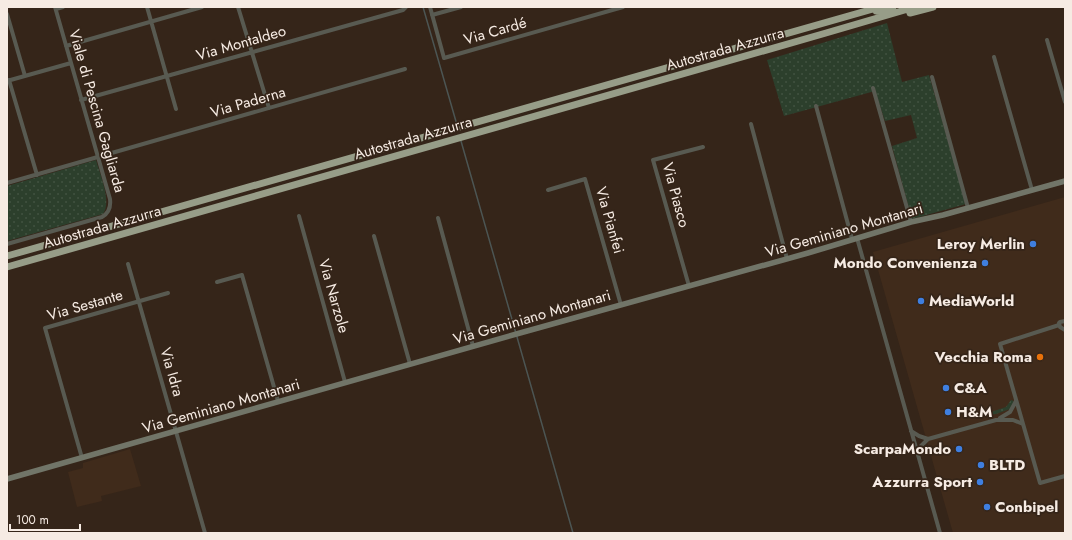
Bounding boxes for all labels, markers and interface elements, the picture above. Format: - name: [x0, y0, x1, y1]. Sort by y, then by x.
- street label: Via Cardé: [461, 11, 529, 50]
- street label: Via Montaldeo: [194, 20, 288, 66]
- street label: Autostrada Azzurra: [663, 22, 787, 76]
- street label: Viale di Pescina Gagliarda: [63, 27, 131, 195]
- street label: Via Paderna: [208, 81, 288, 123]
- street label: Autostrada Azzurra: [351, 111, 475, 165]
- street label: Via Piasco: [657, 160, 695, 230]
- street label: Via Pianfei: [590, 184, 630, 256]
- street label: Via Geminiano Montanari: [763, 197, 925, 263]
- street label: Autostrada Azzurra: [40, 200, 164, 254]
- place label: Leroy Merlin: [937, 233, 1025, 255]
- marker: Leroy Merlin: [1028, 239, 1038, 249]
- place label: Mondo Convenienza: [833, 252, 977, 274]
- street label: Via Narzole: [313, 256, 355, 336]
- marker: Mondo Convenienza: [980, 258, 990, 268]
- street label: Via Sestante: [45, 284, 126, 326]
- street label: Via Geminiano Montanari: [451, 284, 613, 350]
- place label: MediaWorld: [929, 290, 1014, 312]
- marker: MediaWorld: [916, 296, 926, 306]
- street label: Via Idra: [155, 345, 189, 399]
- place label: Vecchia Roma: [934, 346, 1032, 368]
- marker: Vecchia Roma: [1035, 352, 1045, 362]
- street label: Via Geminiano Montanari: [140, 373, 302, 439]
- place label: C&A: [954, 377, 988, 399]
- marker: C&A: [941, 383, 951, 393]
- place label: H&M: [956, 401, 992, 423]
- marker: H&M: [943, 407, 953, 417]
- place label: ScarpaMondo: [854, 438, 951, 460]
- marker: ScarpaMondo: [954, 444, 964, 454]
- place label: BLTD: [989, 454, 1025, 476]
- marker: BLTD: [976, 460, 986, 470]
- place label: Azzurra Sport: [871, 471, 972, 493]
- marker: Azzurra Sport: [975, 477, 985, 487]
- place label: Conbipel: [995, 496, 1058, 518]
- marker: Conbipel: [982, 502, 992, 512]
- scale bar: [10, 506, 80, 532]
- text: 100 m: [16, 511, 49, 529]

